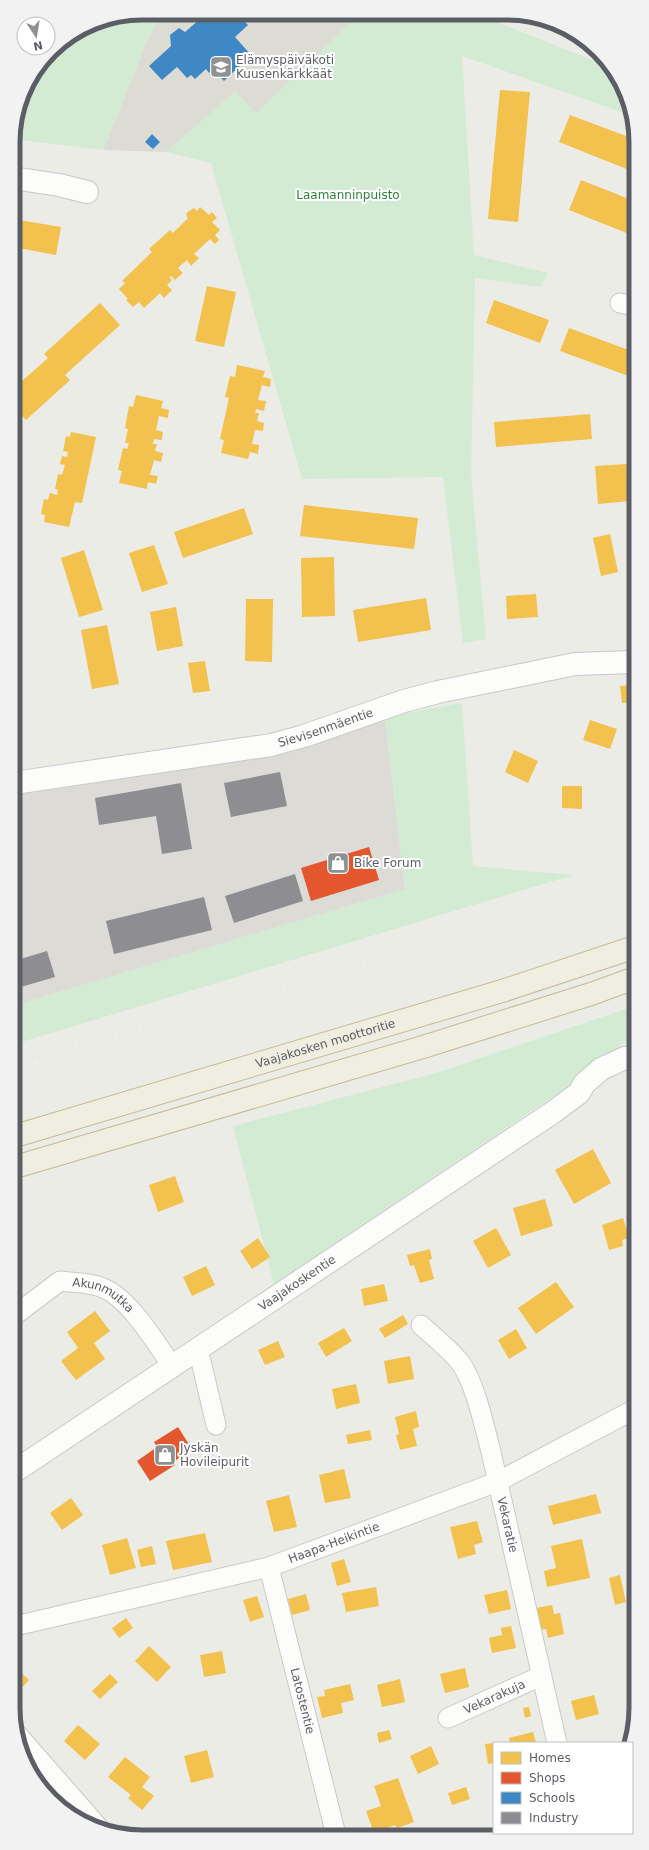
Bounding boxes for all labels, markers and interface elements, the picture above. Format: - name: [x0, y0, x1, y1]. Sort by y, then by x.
- north arrow: [16, 16, 56, 56]
- text: N: [32, 38, 44, 53]
- place label: Elämyspäiväkoti Kuusenkärkkäät: [236, 53, 334, 81]
- school or university icon: Elämyspäiväkoti Kuusenkärkkäät: [208, 54, 234, 80]
- park label: Laamanninpuisto: [296, 188, 400, 202]
- street label: Sievisenmäentie: [276, 705, 375, 750]
- shop icon: Bike Forum: [325, 850, 351, 876]
- place label: Bike Forum: [354, 856, 421, 870]
- street label: Vaajakosken moottoritie: [254, 1016, 397, 1071]
- street label: Vaajakoskentie: [256, 1252, 338, 1314]
- street label: Akunmutka: [72, 1275, 137, 1315]
- place label: Jyskän Hovileipurit: [179, 1441, 249, 1469]
- shop icon: Jyskän Hovileipurit: [152, 1442, 178, 1468]
- street label: Vekaratie: [494, 1496, 521, 1554]
- street label: Haapa-Heikintie: [286, 1519, 381, 1566]
- street label: Latostentie: [287, 1666, 317, 1735]
- street label: Vekarakuja: [462, 1677, 527, 1717]
- legend: [493, 1742, 633, 1834]
- text: Homes: [529, 1751, 571, 1765]
- text: Shops: [529, 1771, 565, 1785]
- text: Schools: [529, 1791, 575, 1805]
- text: Industry: [529, 1811, 578, 1825]

